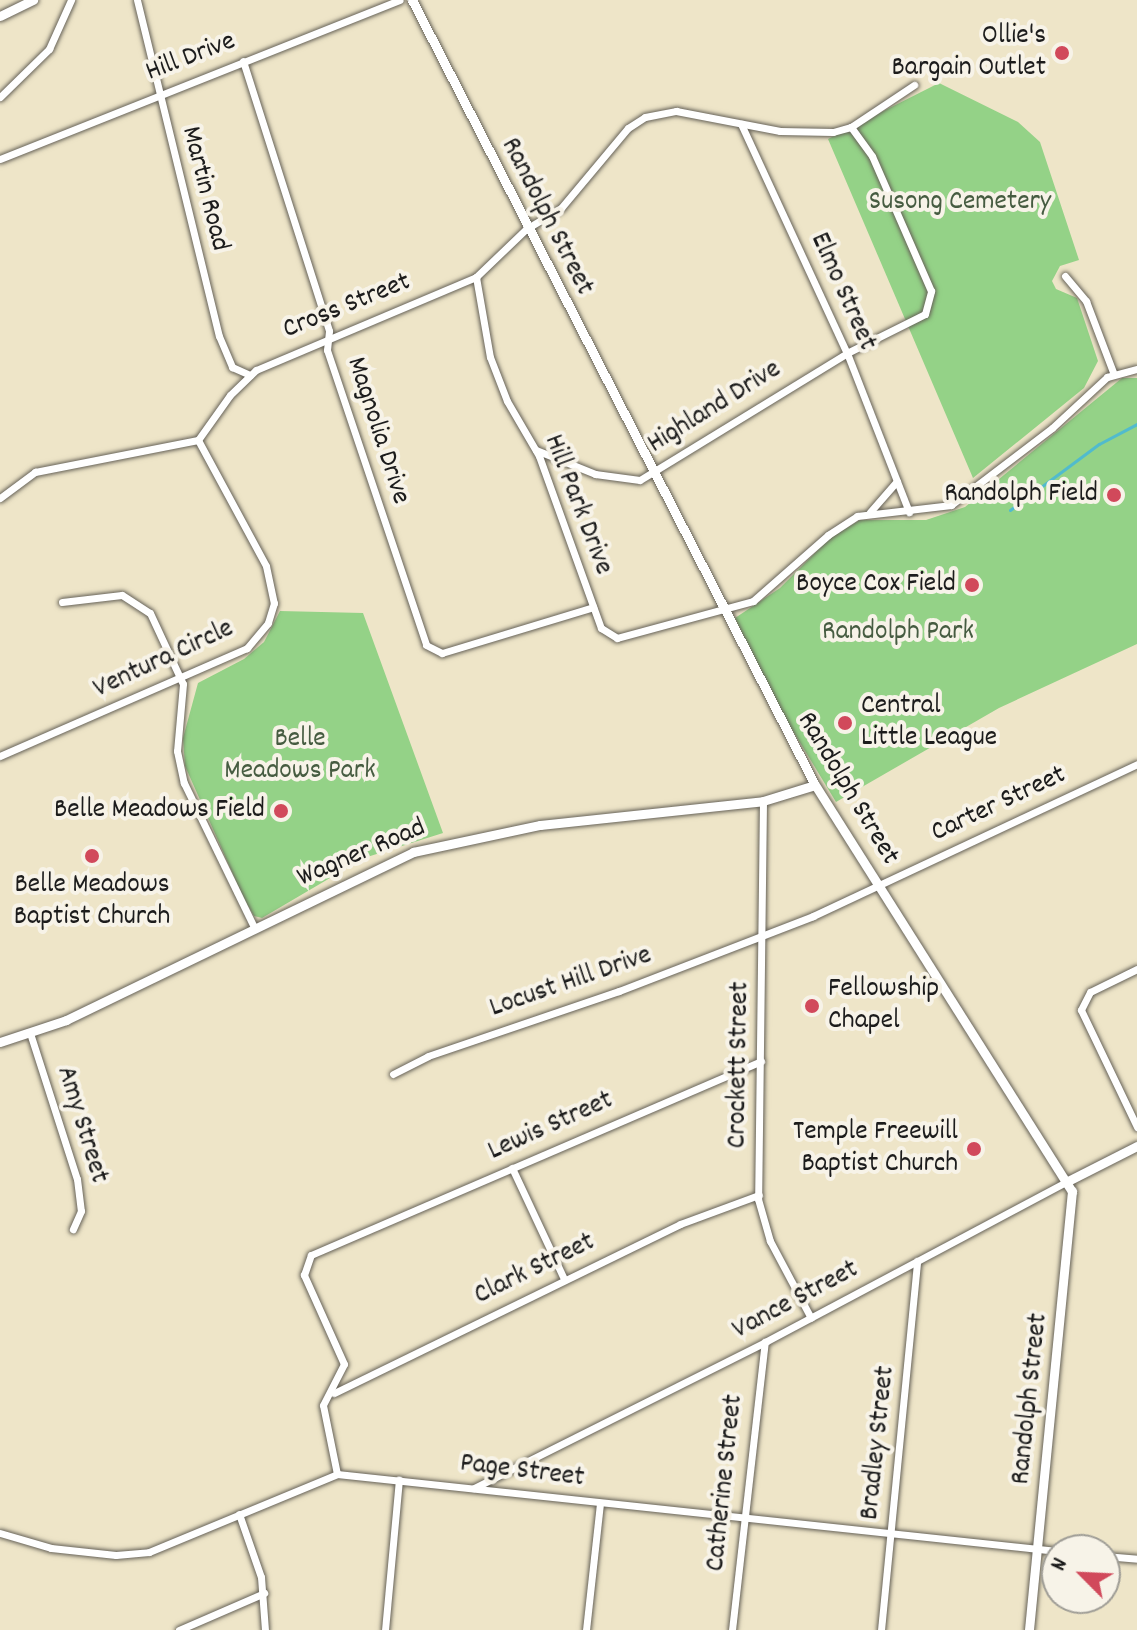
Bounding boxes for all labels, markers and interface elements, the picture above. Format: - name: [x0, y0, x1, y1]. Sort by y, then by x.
- place label: Ollie's Bargain Outlet: [892, 20, 1046, 86]
- street label: Hill Drive: [141, 26, 241, 90]
- marker: Ollie's Bargain Outlet: [1053, 44, 1071, 62]
- street label: Martin Road: [172, 123, 236, 255]
- street label: Randolph Street: [492, 133, 600, 301]
- park label: Susong Cemetery: [869, 186, 1051, 220]
- street label: Elmo Street: [801, 228, 883, 356]
- street label: Cross Street: [278, 266, 416, 348]
- street label: Magnolia Drive: [337, 353, 417, 509]
- street label: Highland Drive: [642, 354, 788, 462]
- street label: Hill Park Drive: [535, 430, 619, 580]
- place label: Randolph Field: [944, 478, 1098, 512]
- marker: Randolph Field: [1105, 486, 1123, 504]
- place label: Boyce Cox Field: [796, 568, 956, 602]
- marker: Boyce Cox Field: [963, 576, 981, 594]
- street label: Ventura Circle: [89, 613, 239, 707]
- park label: Randolph Park: [822, 616, 974, 650]
- place label: Central Little League: [861, 690, 997, 756]
- street label: Randolph Street: [788, 707, 906, 871]
- marker: Central Little League: [836, 714, 854, 732]
- park label: Belle Meadows Park: [224, 723, 376, 789]
- street label: Carter Street: [926, 759, 1072, 851]
- place label: Belle Meadows Field: [54, 794, 265, 828]
- marker: Belle Meadows Field: [272, 802, 290, 820]
- street label: Wagner Road: [293, 812, 431, 896]
- marker: Belle Meadows Baptist Church: [83, 847, 101, 865]
- place label: Belle Meadows Baptist Church: [14, 869, 170, 935]
- street label: Locust Hill Drive: [486, 940, 656, 1026]
- place label: Fellowship Chapel: [828, 973, 939, 1039]
- street label: Crockett Street: [722, 981, 758, 1149]
- marker: Fellowship Chapel: [803, 997, 821, 1015]
- street label: Amy Street: [47, 1063, 115, 1187]
- street label: Lewis Street: [483, 1085, 619, 1169]
- place label: Temple Freewill Baptist Church: [793, 1116, 958, 1182]
- marker: Temple Freewill Baptist Church: [965, 1140, 983, 1158]
- street label: Clark Street: [469, 1226, 601, 1314]
- street label: Vance Street: [727, 1254, 865, 1348]
- street label: Randolph Street: [1005, 1312, 1057, 1486]
- street label: Bradley Street: [854, 1364, 904, 1522]
- street label: Catherine Street: [700, 1393, 752, 1573]
- street label: Page Street: [458, 1448, 586, 1496]
- north arrow: [1041, 1534, 1121, 1614]
- text: N: [1044, 1554, 1077, 1576]

